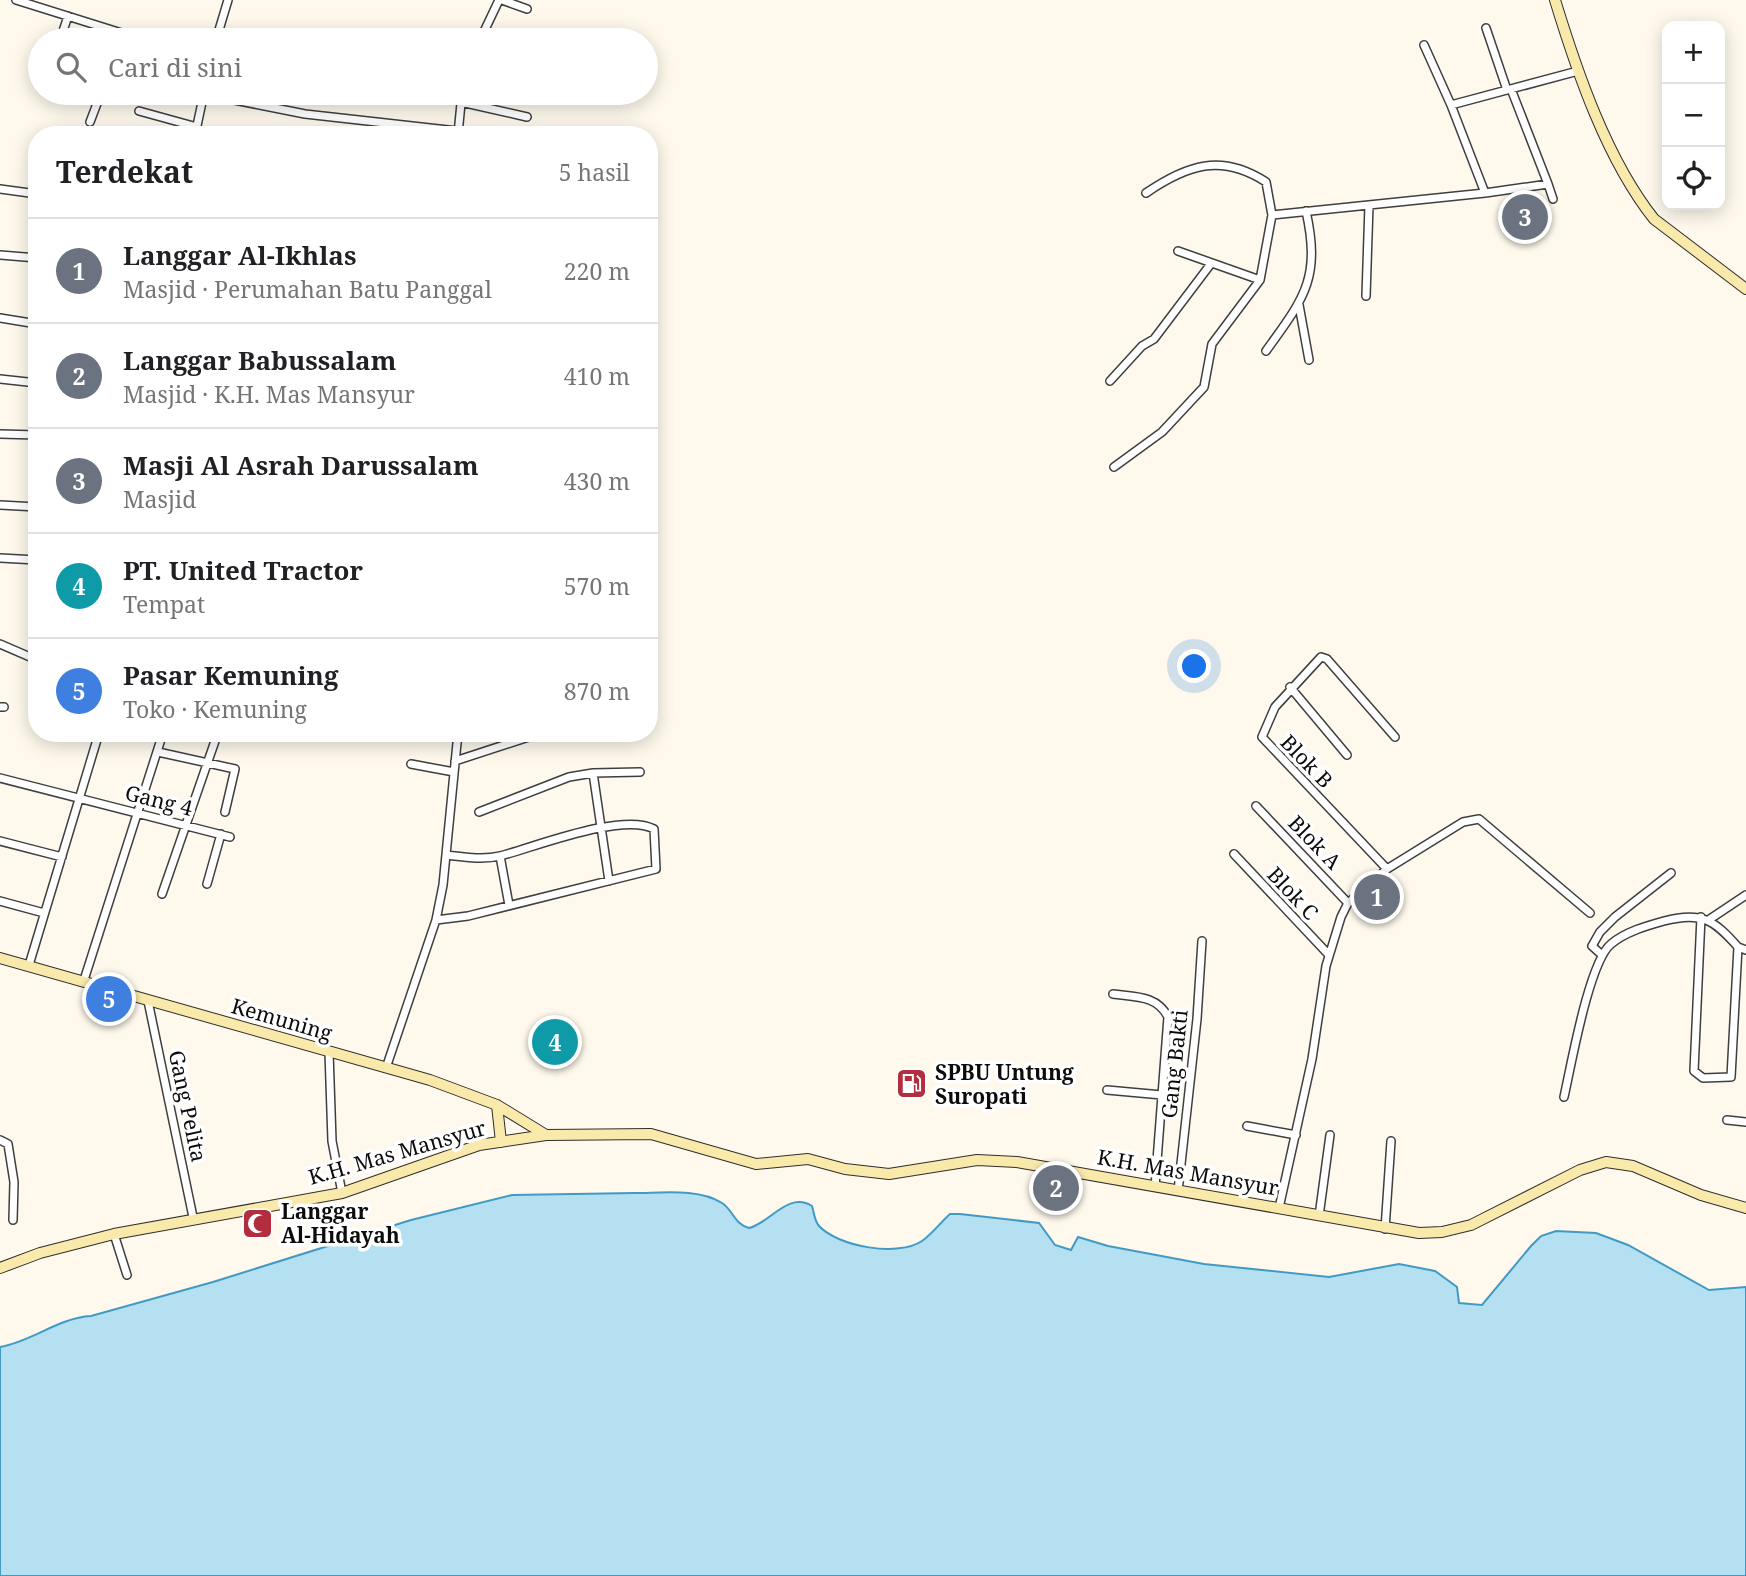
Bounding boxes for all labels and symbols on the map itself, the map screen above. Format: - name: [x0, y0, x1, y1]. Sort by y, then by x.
- pin: 3: [1502, 191, 1548, 243]
- your location: [1177, 649, 1211, 683]
- street label: Blok B: [1275, 728, 1339, 794]
- street label: Gang 4: [122, 778, 196, 822]
- street label: Blok A: [1282, 809, 1348, 875]
- street label: Blok C: [1261, 860, 1325, 926]
- pin: 1: [1354, 871, 1400, 923]
- pin: 5: [86, 973, 132, 1025]
- street label: Kemuning: [228, 991, 336, 1047]
- street label: Gang Bakti: [1154, 1008, 1194, 1120]
- pin: 4: [532, 1016, 578, 1068]
- street label: Gang Pelita: [163, 1048, 213, 1164]
- place label: SPBU Untung Suropati: [935, 1058, 1074, 1110]
- fuel station icon: SPBU Untung Suropati: [895, 1067, 929, 1101]
- street label: K.H. Mas Mansyur: [305, 1113, 489, 1191]
- street label: K.H. Mas Mansyur: [1095, 1142, 1281, 1202]
- pin: 2: [1033, 1162, 1079, 1214]
- place label: Langgar Al-Hidayah: [281, 1197, 400, 1249]
- mosque icon: Langgar Al-Hidayah: [241, 1206, 275, 1240]

